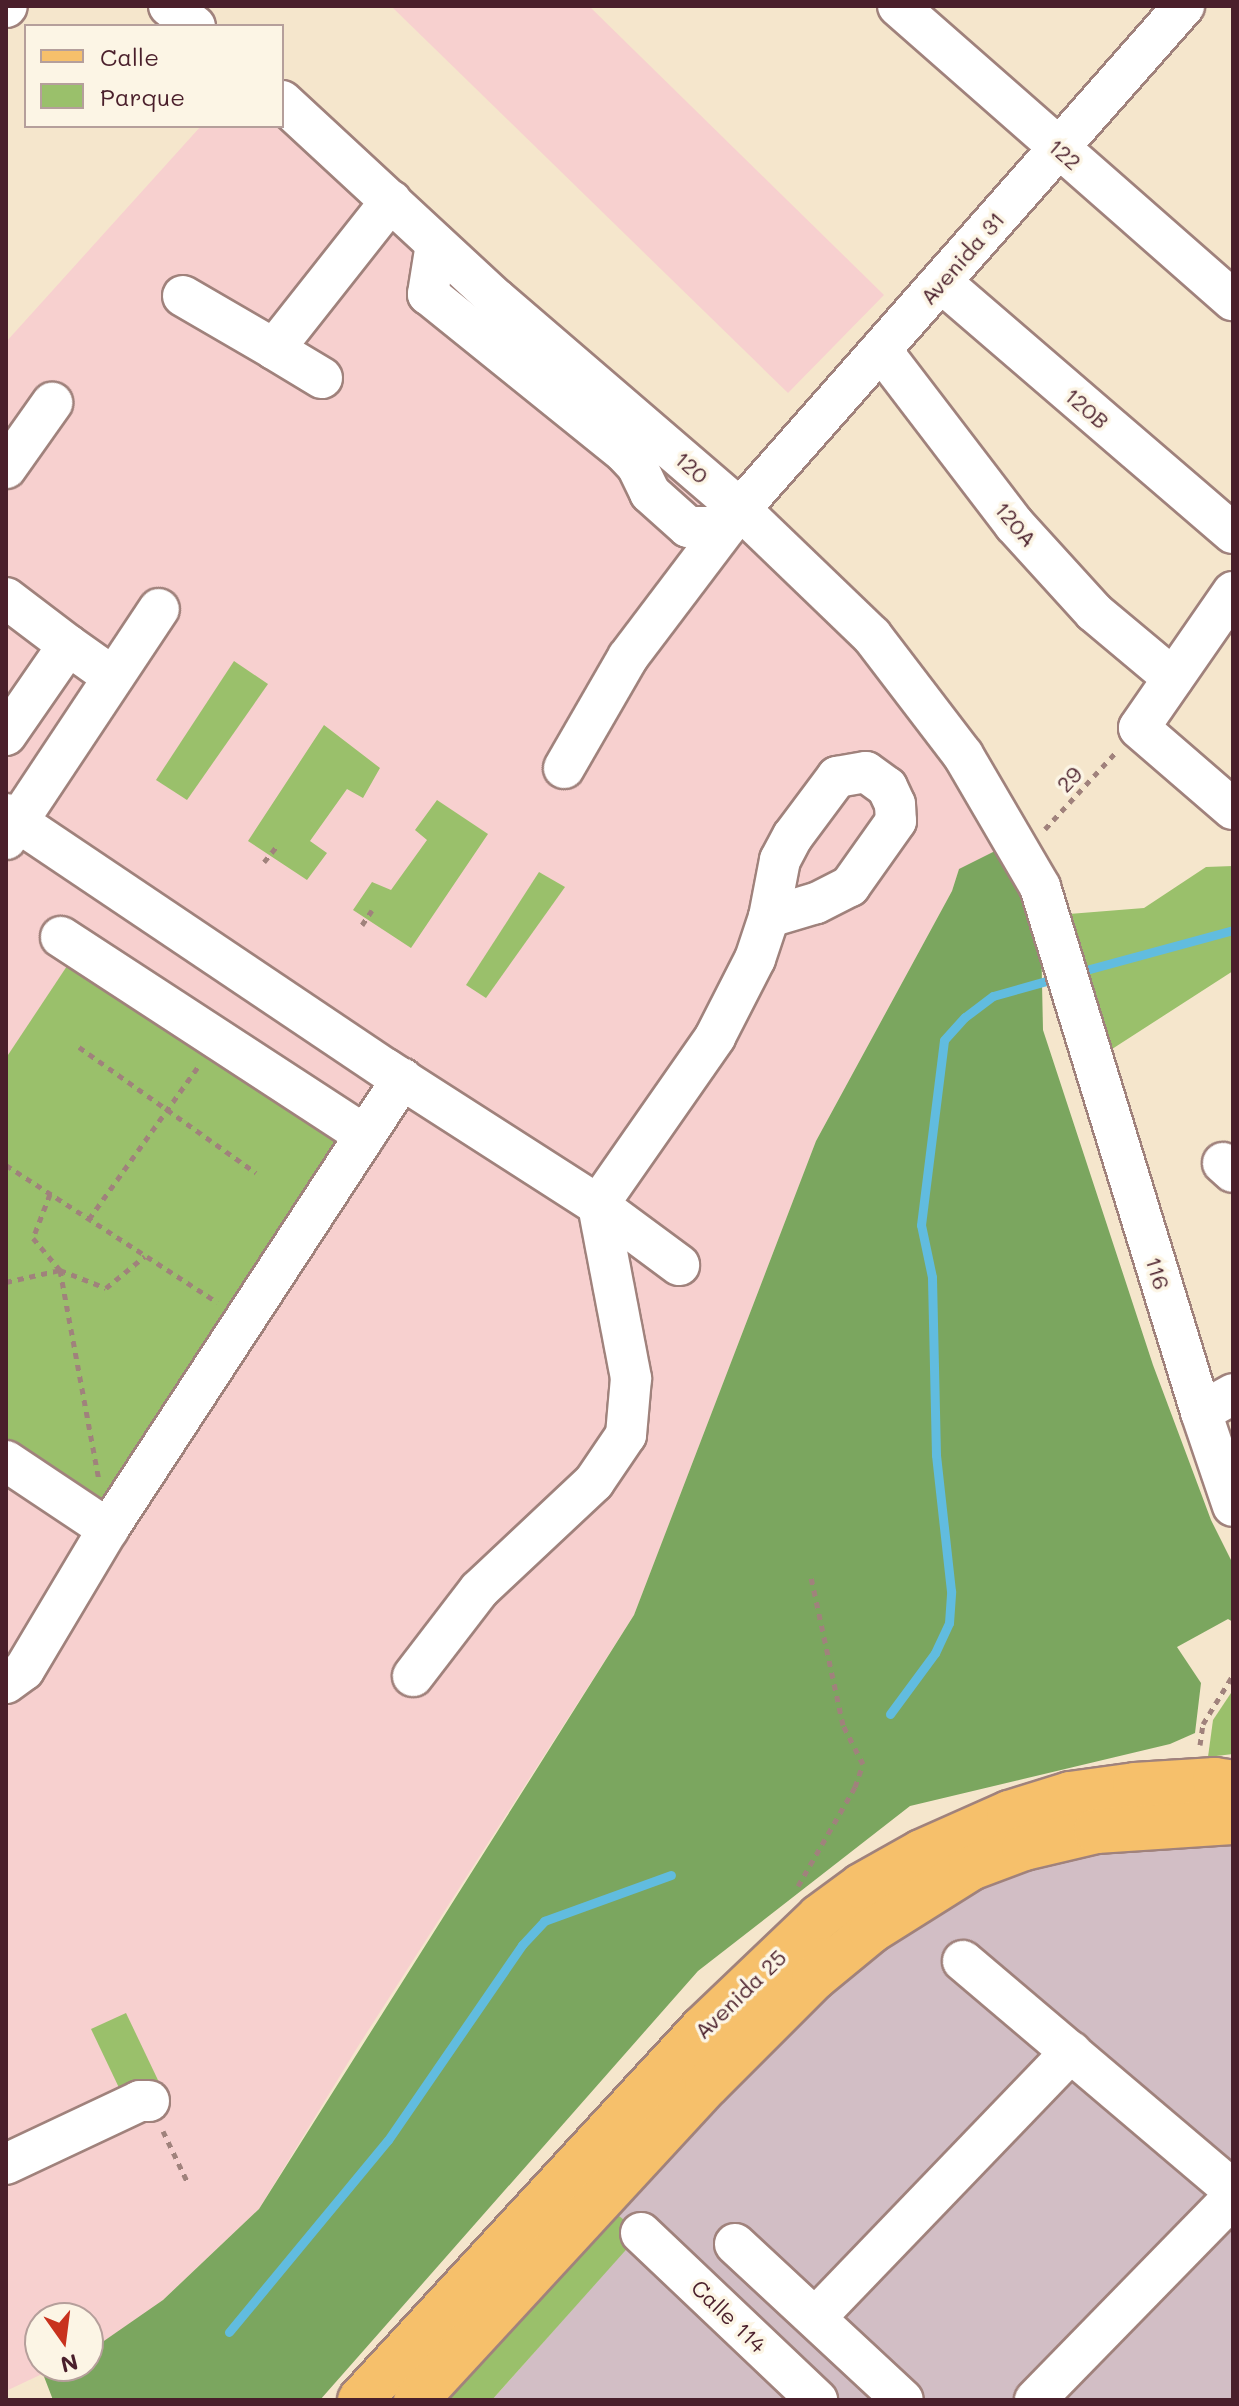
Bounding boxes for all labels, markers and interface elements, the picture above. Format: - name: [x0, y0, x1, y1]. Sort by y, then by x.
- legend: [24, 24, 284, 128]
- text: Calle: [100, 41, 159, 72]
- text: Parque: [100, 81, 185, 112]
- street label: 122: [1043, 133, 1087, 175]
- street label: Avenida 31: [914, 206, 1010, 310]
- street label: 120B: [1060, 382, 1114, 434]
- street label: 120: [670, 445, 714, 489]
- street label: 120A: [990, 496, 1042, 552]
- street label: 29: [1051, 761, 1087, 797]
- street label: 116: [1141, 1253, 1175, 1293]
- street label: Avenida 25: [689, 1944, 791, 2044]
- street label: Calle 114: [686, 2274, 772, 2358]
- north arrow: [24, 2302, 104, 2382]
- text: N: [58, 2348, 81, 2380]

